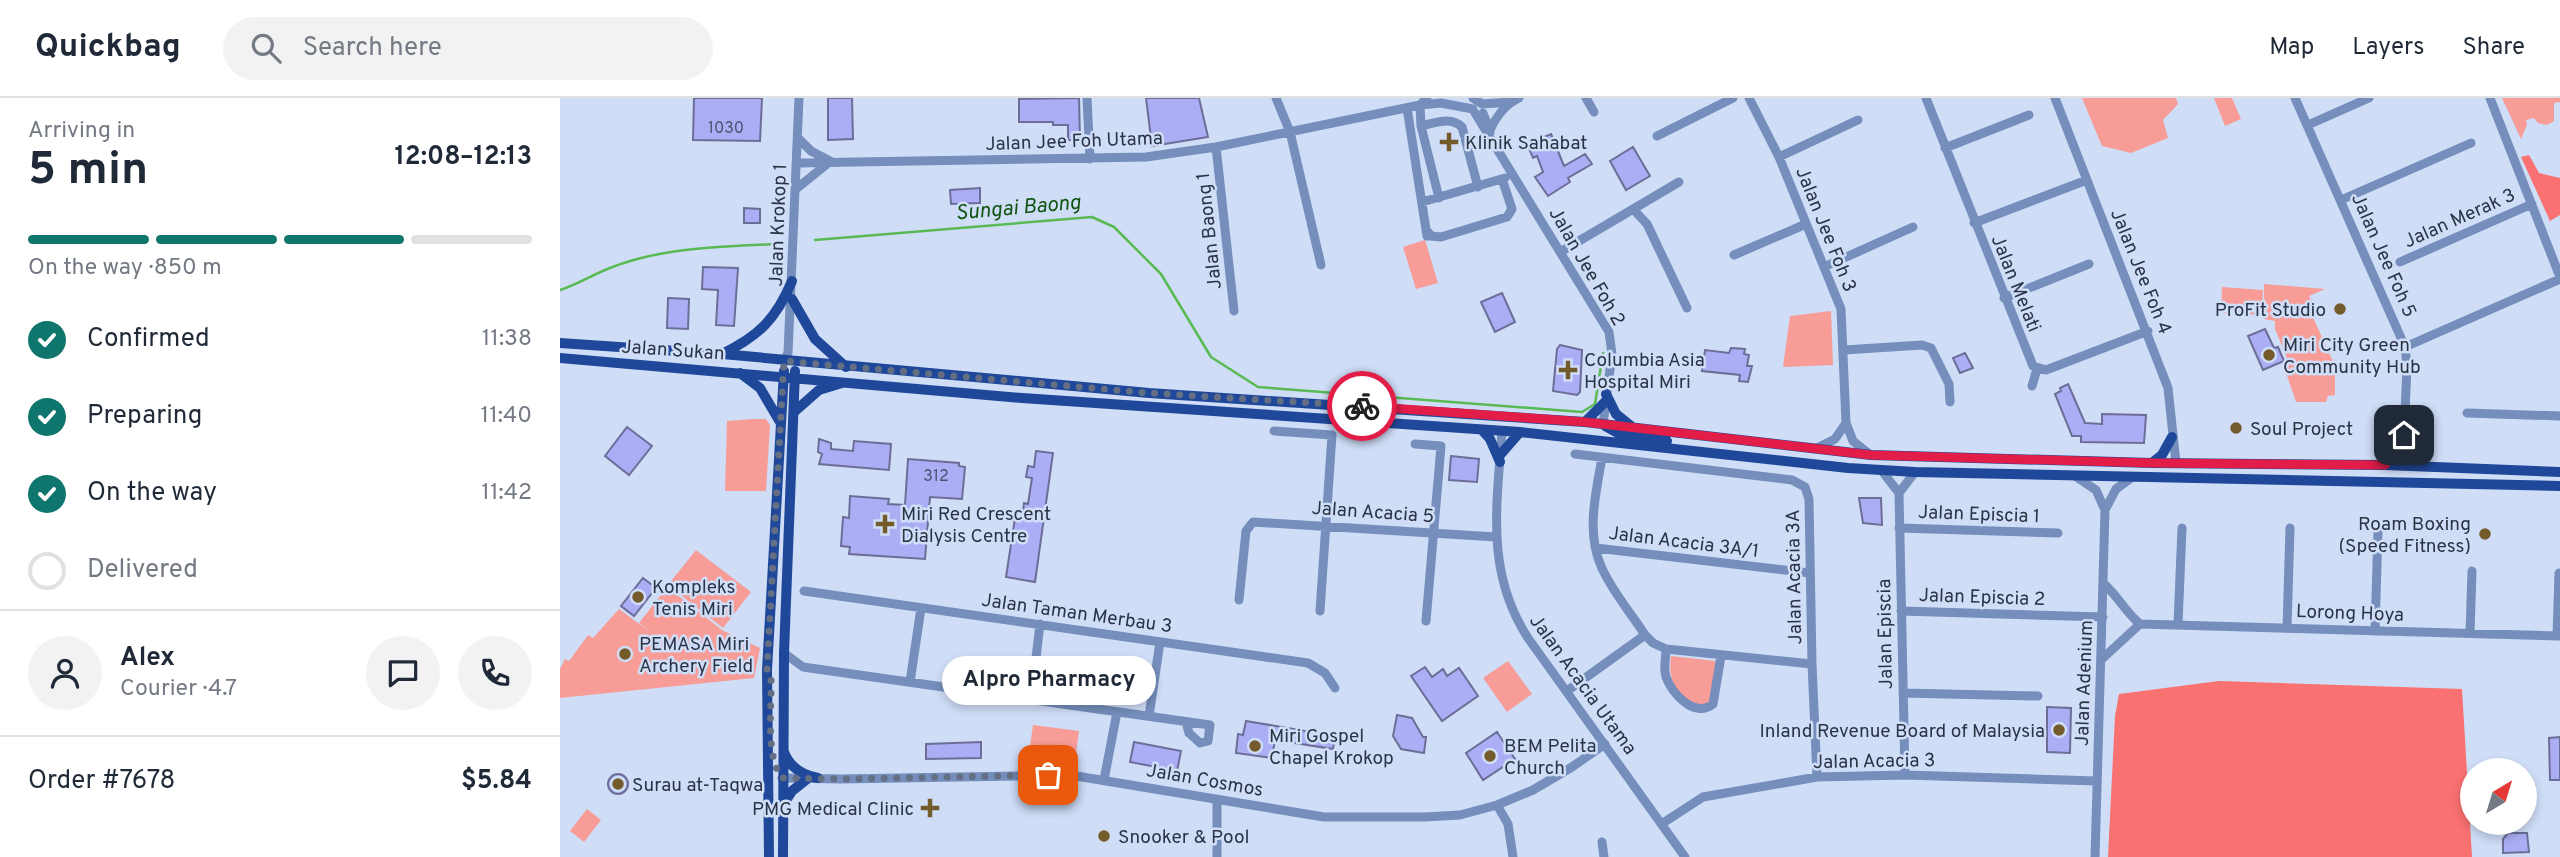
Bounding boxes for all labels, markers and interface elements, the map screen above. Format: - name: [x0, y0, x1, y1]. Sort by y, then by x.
- search box: [223, 17, 713, 80]
- text: Quickbag: [35, 27, 181, 69]
- icon: search: [247, 29, 285, 67]
- text: Search here: [303, 32, 442, 65]
- text: Map: [2269, 33, 2314, 63]
- text: Layers: [2352, 33, 2424, 63]
- text: Share: [2462, 33, 2525, 63]
- text: Arriving in: [28, 117, 135, 146]
- house number: 1030: [708, 119, 744, 139]
- street label: Jalan Jee Foh Utama: [985, 127, 1163, 157]
- marker: Klinik Sahabat: [1439, 132, 1459, 152]
- place label: Klinik Sahabat: [1465, 132, 1587, 156]
- text: 12:08–12:13: [394, 141, 532, 174]
- text: 5 min: [28, 142, 148, 201]
- street label: Jalan Krokop 1: [765, 163, 793, 287]
- street label: Jalan Jee Foh 3: [1789, 164, 1861, 296]
- street label: Jalan Baong 1: [1192, 171, 1228, 290]
- street label: Jalan Merak 3: [2400, 184, 2519, 254]
- water label: Sungai Baong: [954, 190, 1082, 227]
- street label: Jalan Jee Foh 5: [2345, 190, 2421, 321]
- street label: Jalan Jee Foh 2: [1543, 203, 1630, 331]
- street label: Jalan Jee Foh 4: [2104, 206, 2176, 338]
- street label: Jalan Melati: [1985, 232, 2045, 336]
- text: On the way · 850 m: [28, 254, 222, 283]
- place label: ProFit Studio: [2215, 299, 2326, 323]
- marker: ProFit Studio: [2332, 301, 2348, 317]
- icon: check: [28, 321, 66, 359]
- text: Confirmed: [87, 323, 210, 356]
- text: 11:38: [482, 325, 532, 354]
- place label: Miri City Green Community Hub: [2283, 334, 2421, 380]
- street label: Jalan Sukan: [620, 335, 725, 367]
- marker: Miri City Green Community Hub: [2261, 347, 2277, 363]
- place label: Columbia Asia Hospital Miri: [1584, 349, 1705, 395]
- marker: Columbia Asia Hospital Miri: [1558, 360, 1578, 380]
- courier: [1327, 371, 1397, 441]
- icon: bike: [1343, 387, 1381, 425]
- icon: check: [28, 398, 66, 436]
- text: Preparing: [87, 400, 202, 433]
- text: 11:40: [481, 402, 532, 431]
- pin: [2374, 405, 2434, 465]
- icon: home: [2385, 416, 2423, 454]
- place label: Soul Project: [2250, 418, 2353, 442]
- marker: Soul Project: [2228, 420, 2244, 436]
- house number: 312: [923, 467, 949, 487]
- icon: check: [28, 475, 66, 513]
- text: On the way: [87, 477, 217, 510]
- text: 11:42: [481, 479, 532, 508]
- street label: Jalan Acacia 5: [1311, 497, 1435, 529]
- street label: Jalan Episcia 1: [1917, 501, 2040, 529]
- place label: Miri Red Crescent Dialysis Centre: [901, 503, 1051, 549]
- street label: Jalan Acacia 3A: [1782, 509, 1808, 645]
- place label: Roam Boxing (Speed Fitness): [2339, 513, 2471, 559]
- marker: Miri Red Crescent Dialysis Centre: [875, 514, 895, 534]
- street label: Jalan Acacia 3A/1: [1607, 522, 1760, 564]
- marker: Roam Boxing (Speed Fitness): [2477, 526, 2493, 542]
- text: Delivered: [87, 554, 198, 587]
- place label: Kompleks Tenis Miri: [652, 576, 735, 622]
- street label: Jalan Episcia: [1873, 578, 1899, 689]
- street label: Jalan Episcia 2: [1918, 584, 2046, 612]
- marker: Kompleks Tenis Miri: [630, 589, 646, 605]
- street label: Jalan Taman Merbau 3: [980, 589, 1174, 639]
- street label: Lorong Hoya: [2295, 600, 2404, 628]
- street label: Jalan Acacia Utama: [1523, 610, 1641, 760]
- street label: Jalan Adenium: [2071, 620, 2099, 747]
- place label: PEMASA Miri Archery Field: [639, 633, 753, 679]
- button: person: [28, 636, 102, 710]
- button: chat: [366, 636, 440, 710]
- button: phone: [458, 636, 532, 710]
- text: Alex: [120, 642, 175, 675]
- marker: PEMASA Miri Archery Field: [617, 646, 633, 662]
- callout: Alpro Pharmacy: [941, 656, 1155, 705]
- text: Alpro Pharmacy: [962, 666, 1136, 695]
- text: Courier · 4.7: [120, 675, 237, 704]
- place label: Inland Revenue Board of Malaysia: [1760, 720, 2045, 744]
- marker: Inland Revenue Board of Malaysia: [2051, 722, 2067, 738]
- place label: Miri Gospel Chapel Krokop: [1269, 725, 1394, 771]
- place label: BEM Pelita Church: [1504, 735, 1596, 781]
- marker: Miri Gospel Chapel Krokop: [1247, 738, 1263, 754]
- pin: [1018, 745, 1078, 805]
- marker: BEM Pelita Church: [1482, 748, 1498, 764]
- street label: Jalan Acacia 3: [1813, 749, 1935, 775]
- icon: bag: [1029, 756, 1067, 794]
- north arrow: [2460, 758, 2538, 835]
- map controls: [2460, 758, 2537, 835]
- street label: Jalan Cosmos: [1144, 759, 1265, 803]
- text: Order #7678: [28, 765, 175, 798]
- text: $5.84: [461, 765, 532, 798]
- place label: Surau at-Taqwa: [632, 774, 763, 798]
- marker: Surau at-Taqwa: [610, 776, 626, 792]
- place label: PMG Medical Clinic: [752, 798, 914, 822]
- marker: PMG Medical Clinic: [920, 798, 940, 818]
- place label: Snooker & Pool: [1118, 826, 1250, 850]
- marker: Snooker & Pool: [1096, 828, 1112, 844]

